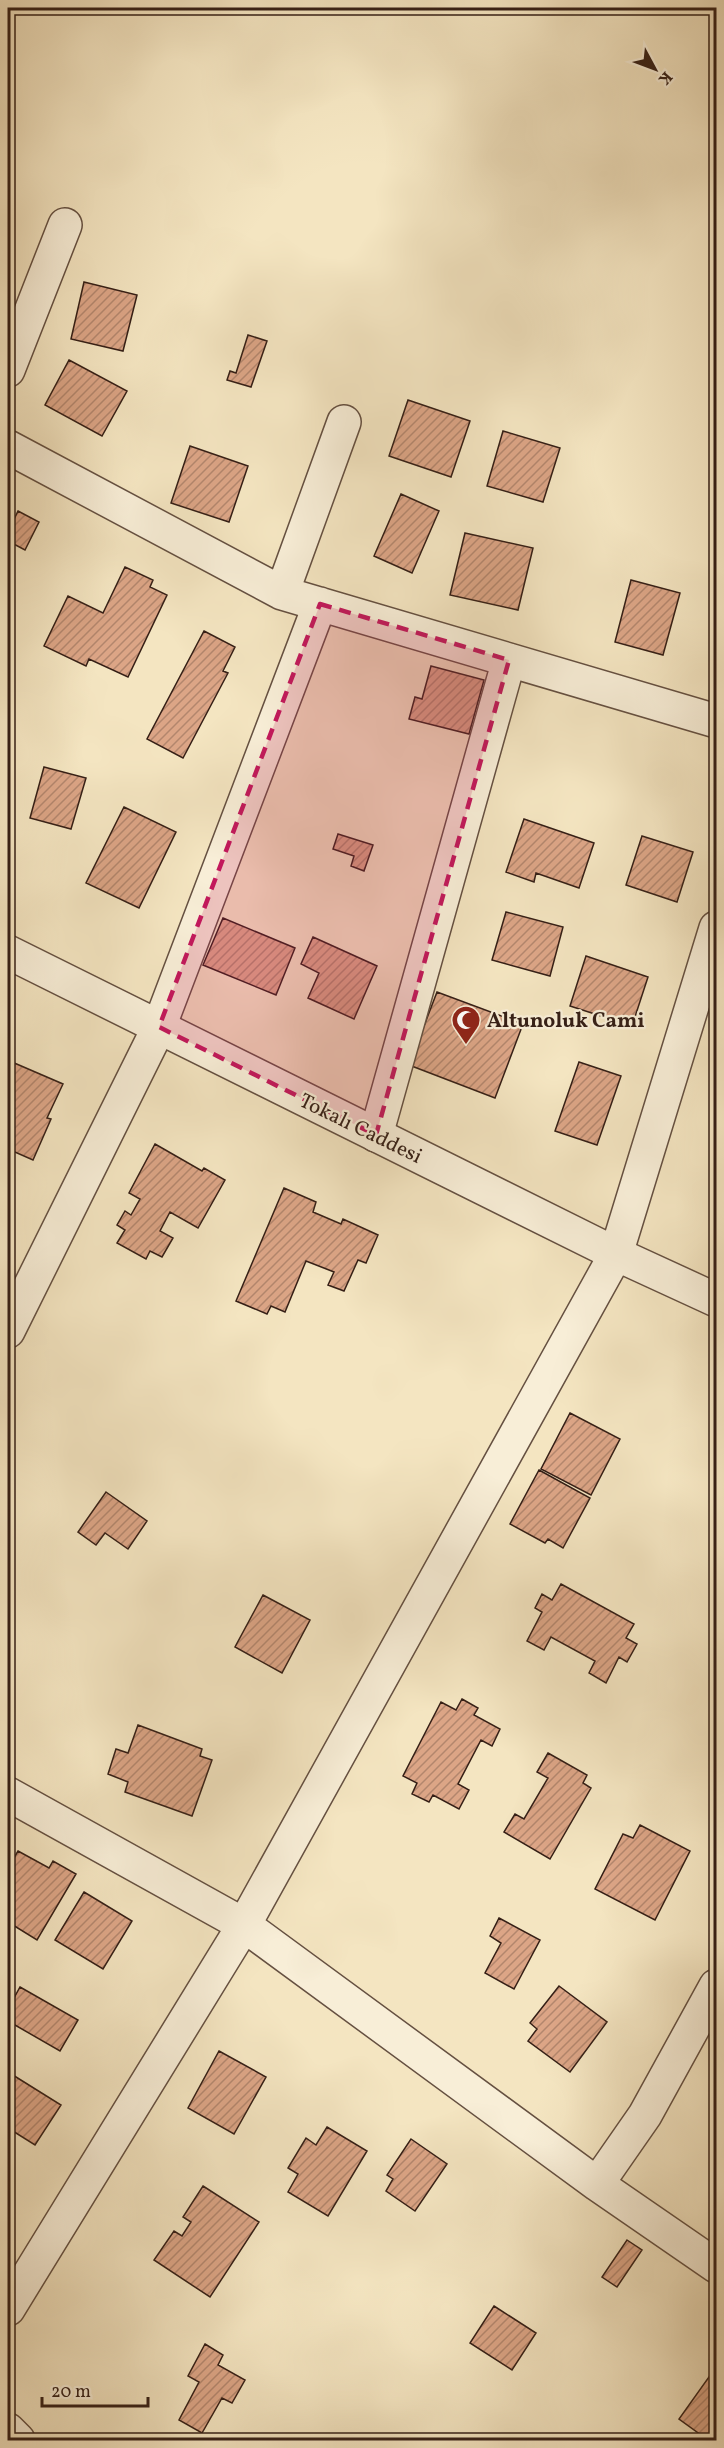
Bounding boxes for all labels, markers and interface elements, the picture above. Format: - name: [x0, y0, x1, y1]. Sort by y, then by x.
- north arrow: [625, 39, 685, 99]
- text: K: [652, 66, 677, 89]
- mosque icon: Altunoluk Cami: [450, 1004, 482, 1046]
- place label: Altunoluk Cami: [487, 1007, 645, 1036]
- street label: Tokalı Caddesi: [294, 1087, 427, 1172]
- scale bar: [42, 2370, 148, 2408]
- text: 20 m: [51, 2380, 91, 2405]

